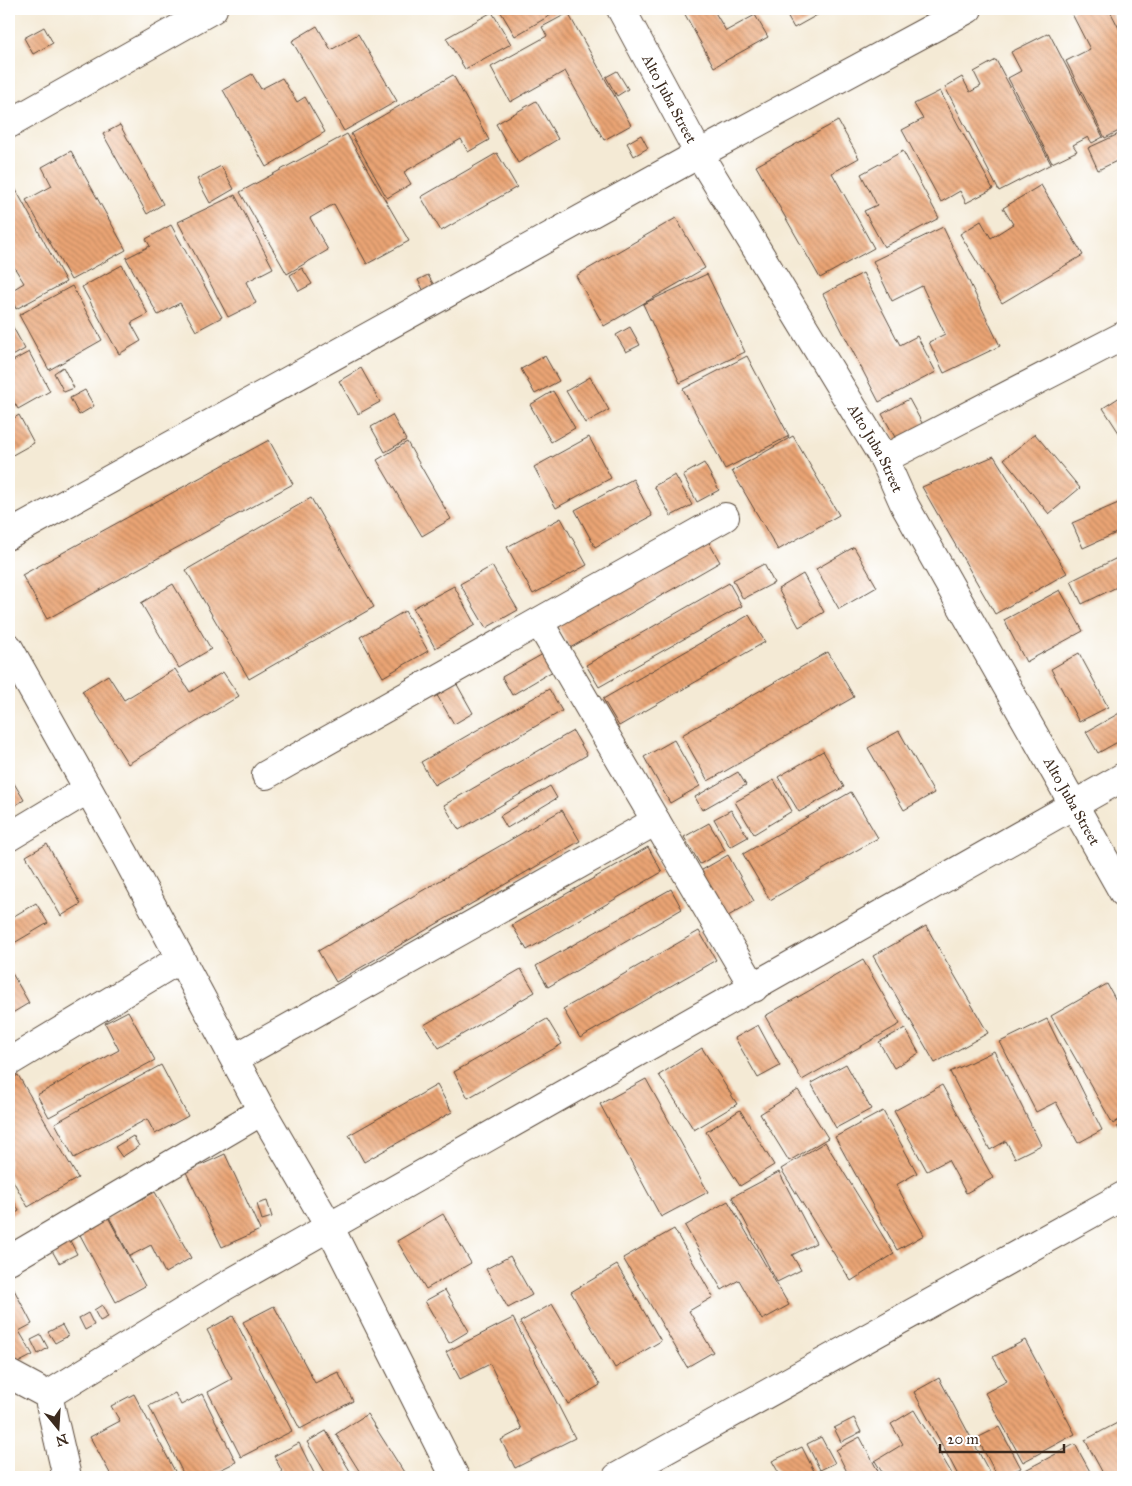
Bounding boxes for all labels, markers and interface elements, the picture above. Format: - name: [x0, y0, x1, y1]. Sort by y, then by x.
- street label: Alto Juba Street: [638, 50, 701, 147]
- street label: Alto Juba Street: [843, 400, 907, 496]
- street label: Alto Juba Street: [1039, 753, 1104, 849]
- north arrow: [32, 1404, 82, 1454]
- scale bar: [940, 1421, 1063, 1453]
- text: N: [53, 1430, 70, 1450]
- text: 20 m: [947, 1430, 979, 1448]

